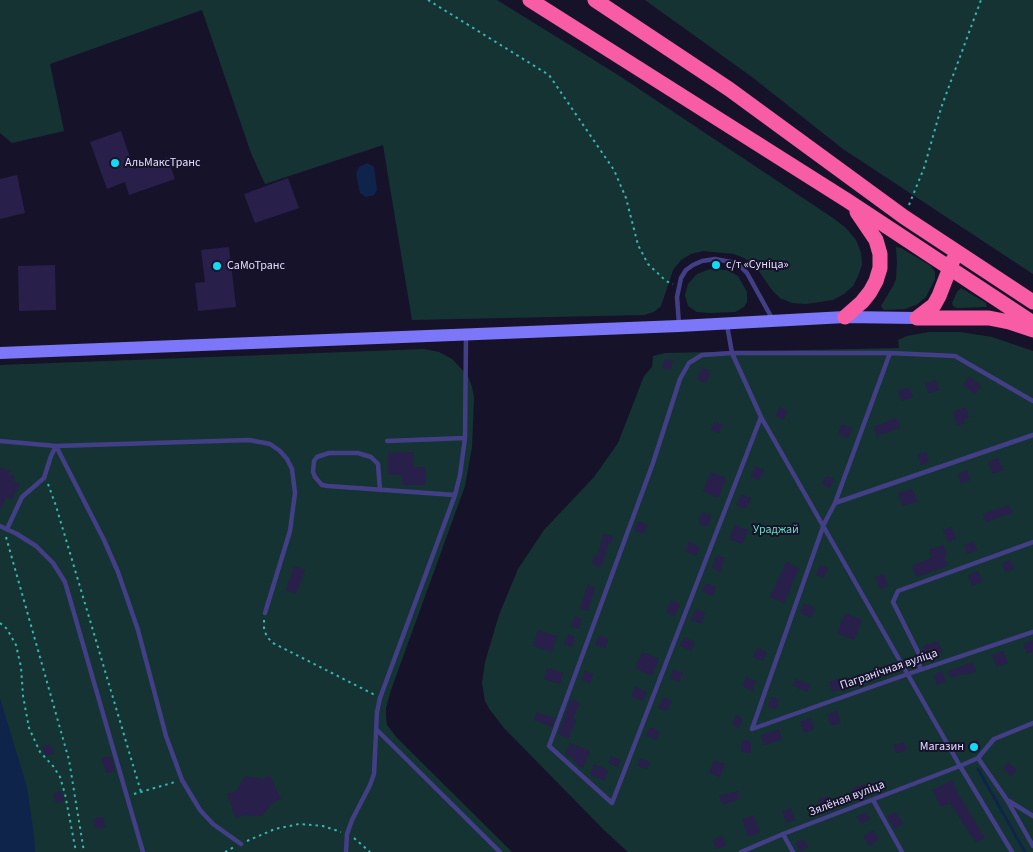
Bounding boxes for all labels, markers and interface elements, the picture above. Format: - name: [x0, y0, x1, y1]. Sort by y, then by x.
- place label: АльМаксТранс: [125, 156, 200, 170]
- marker: АльМаксТранс: [109, 157, 121, 169]
- place label: с/т «Суніца»: [726, 258, 789, 272]
- place label: СаМоТранс: [227, 259, 285, 273]
- marker: с/т «Суніца»: [710, 259, 722, 271]
- marker: СаМоТранс: [211, 260, 223, 272]
- park label: Ураджай: [753, 523, 799, 537]
- street label: Пагранічная вуліца: [838, 647, 940, 693]
- place label: Магазин: [920, 740, 964, 754]
- marker: Магазин: [968, 741, 980, 753]
- street label: Зялёная вуліца: [807, 778, 887, 820]

